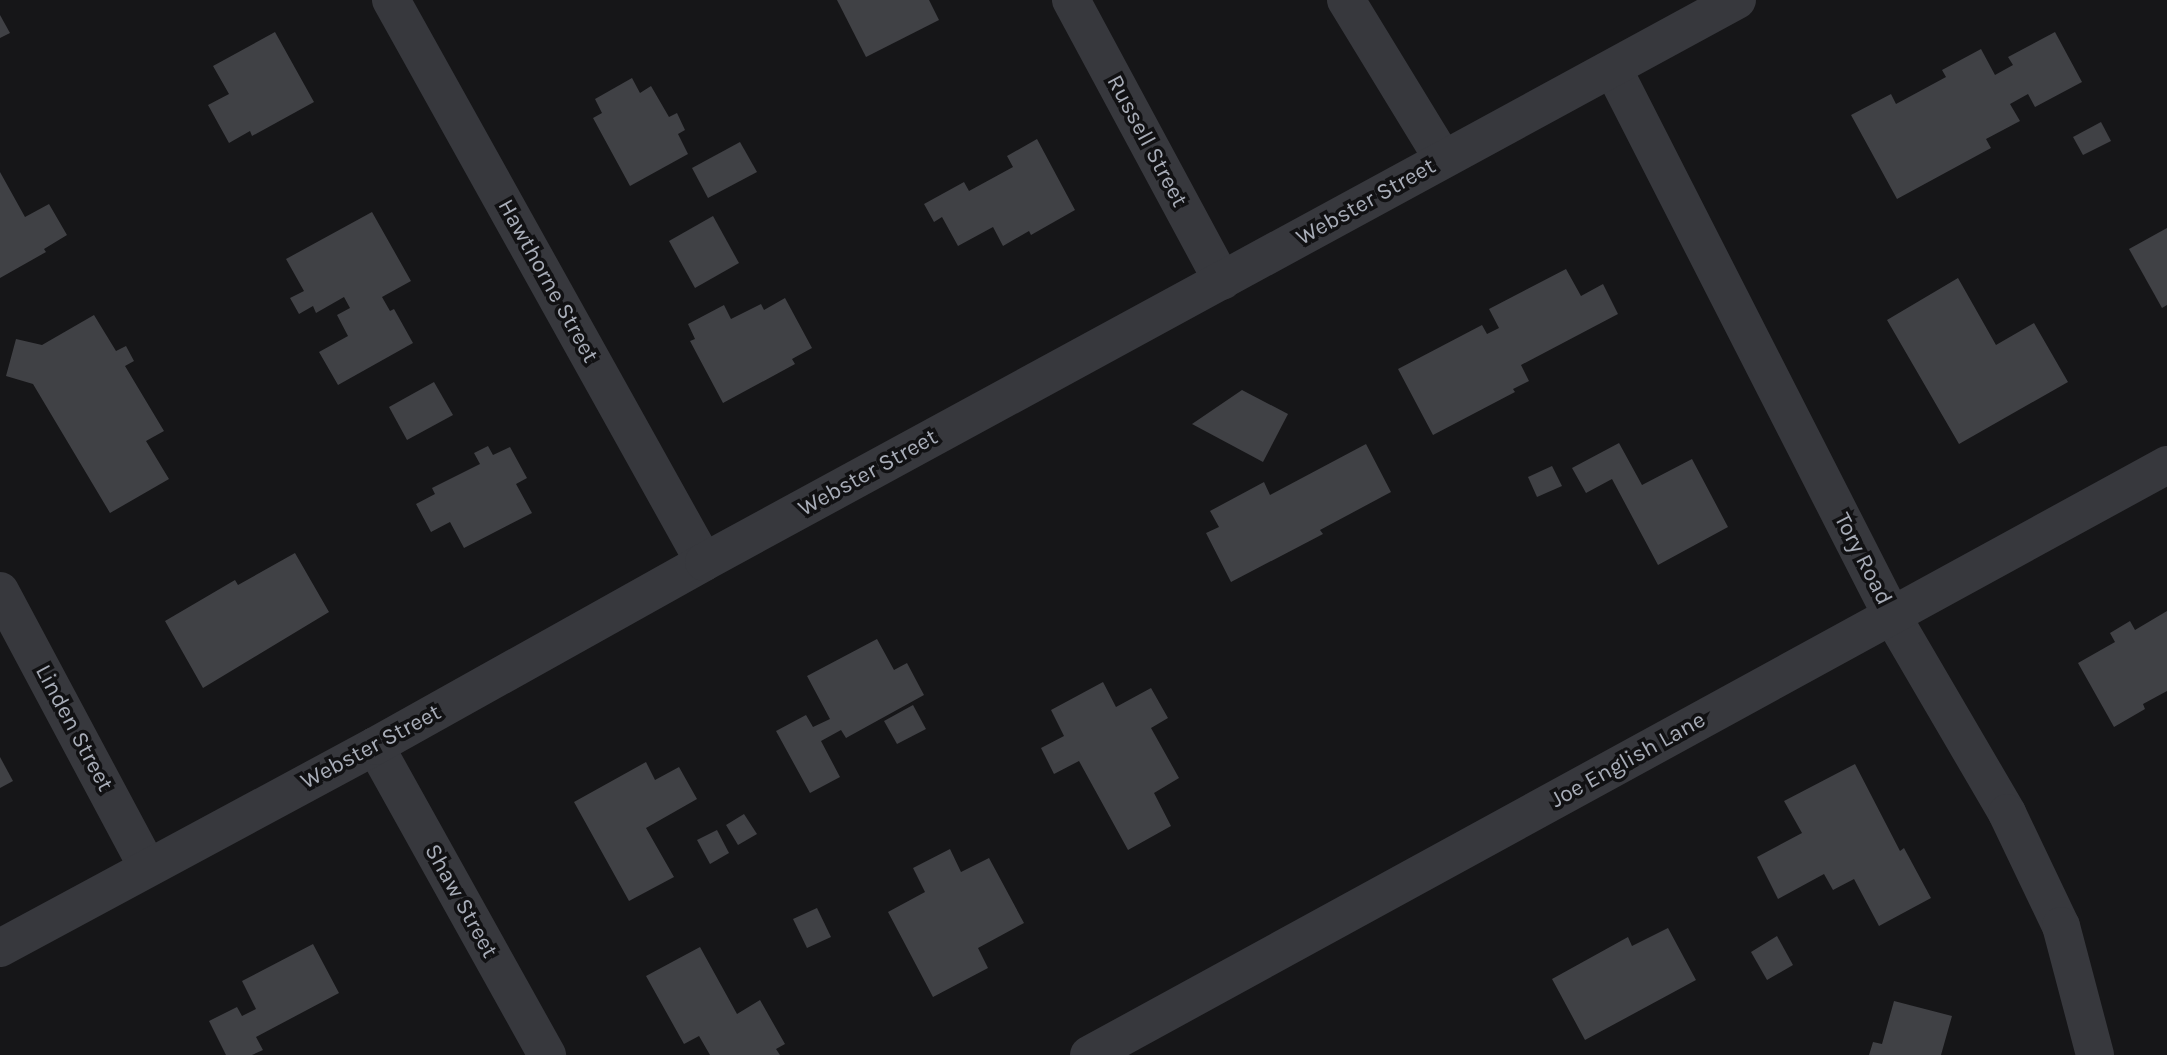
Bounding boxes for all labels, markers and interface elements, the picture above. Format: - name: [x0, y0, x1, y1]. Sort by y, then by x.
- street label: Russell Street: [1101, 70, 1193, 212]
- street label: Webster Street: [1292, 152, 1440, 252]
- street label: Hawthorne Street: [492, 195, 604, 367]
- street label: Webster Street: [794, 423, 942, 523]
- street label: Tory Road: [1828, 508, 1898, 610]
- street label: Linden Street: [29, 660, 119, 796]
- street label: Webster Street: [296, 698, 446, 796]
- street label: Joe English Lane: [1546, 706, 1710, 814]
- street label: Shaw Street: [418, 839, 504, 963]

